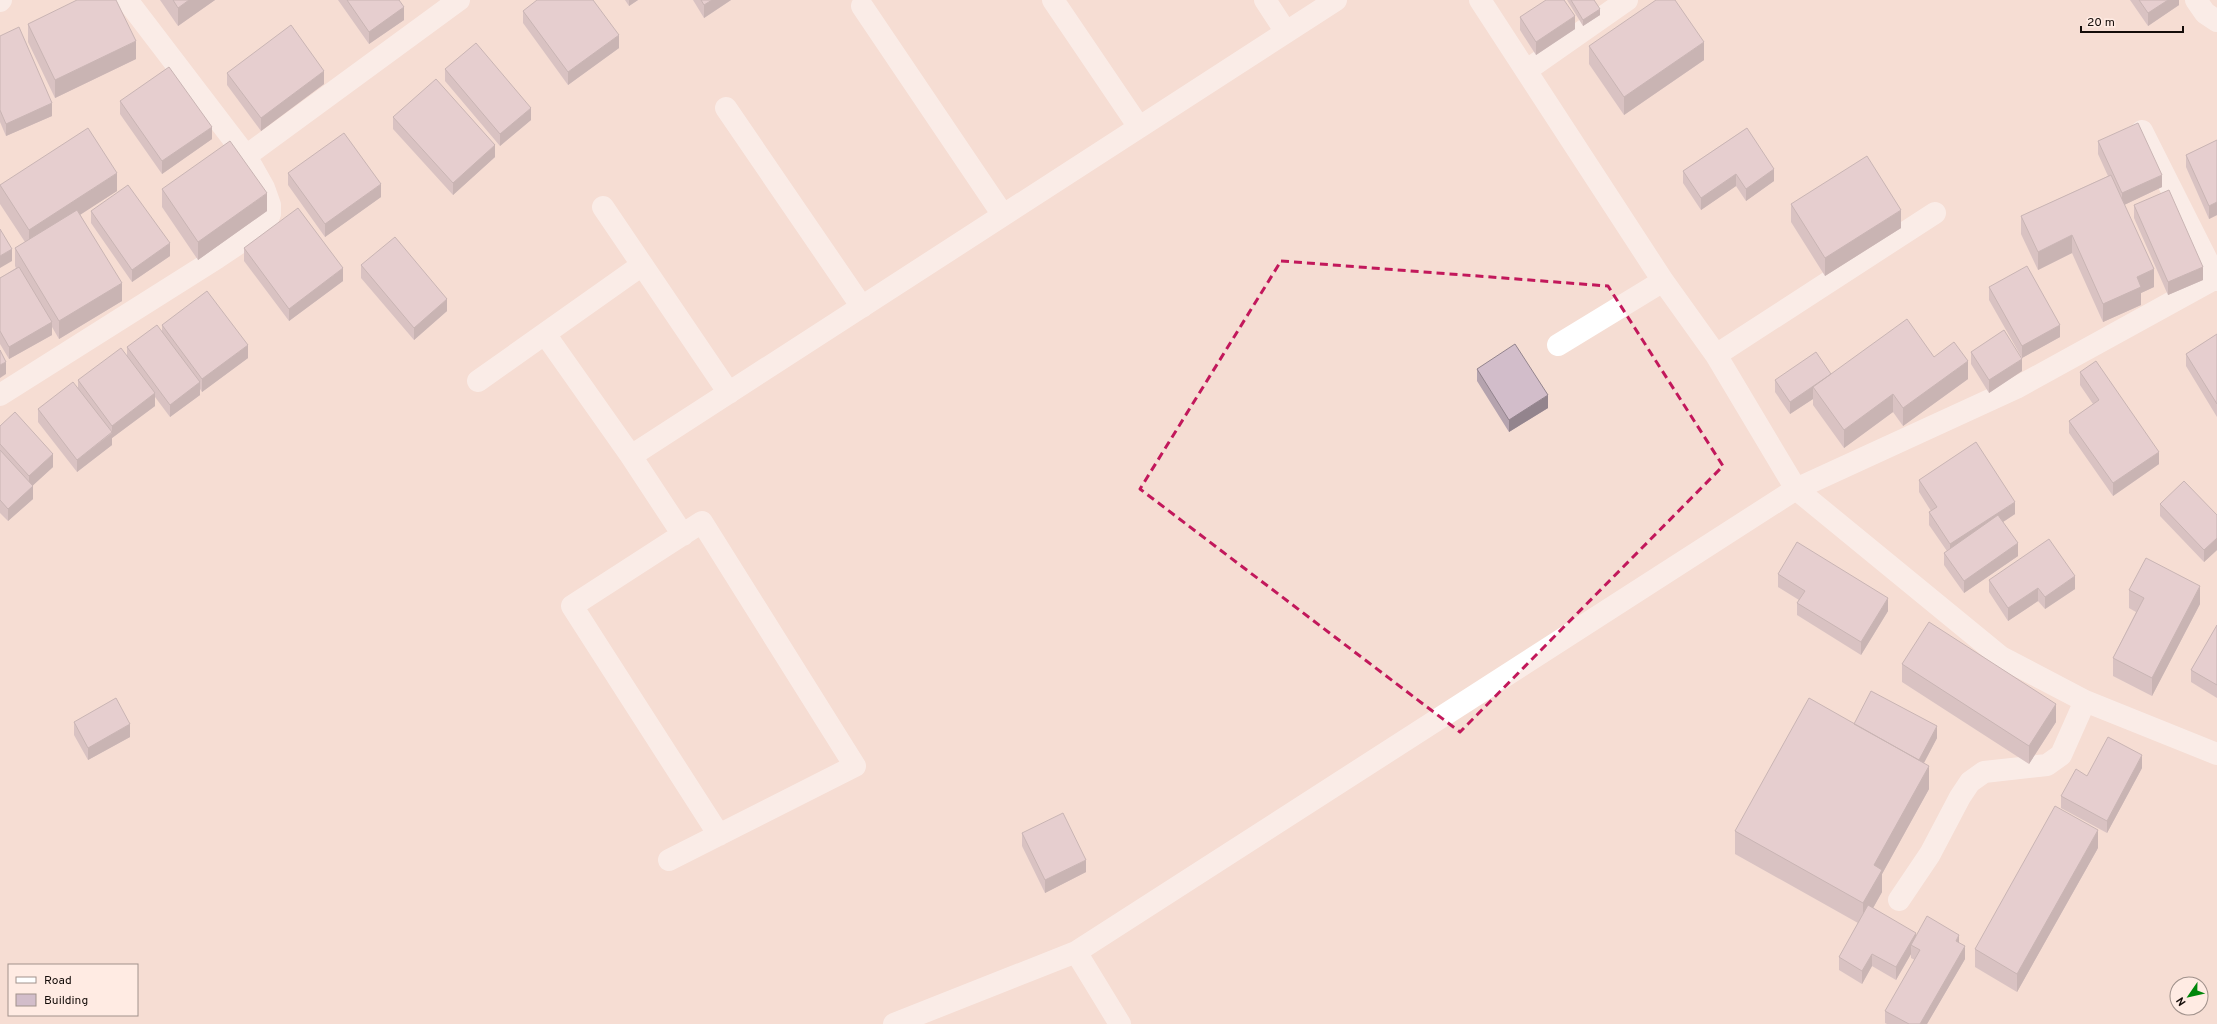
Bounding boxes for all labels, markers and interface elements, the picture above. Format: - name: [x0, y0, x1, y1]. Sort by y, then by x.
- scale bar: [2081, 8, 2183, 34]
- text: 20 m: [2087, 15, 2115, 31]
- legend: [8, 964, 138, 1016]
- text: Road: [44, 973, 72, 989]
- north arrow: [2169, 976, 2209, 1016]
- text: Building: [44, 993, 88, 1009]
- text: N: [2174, 994, 2190, 1008]

